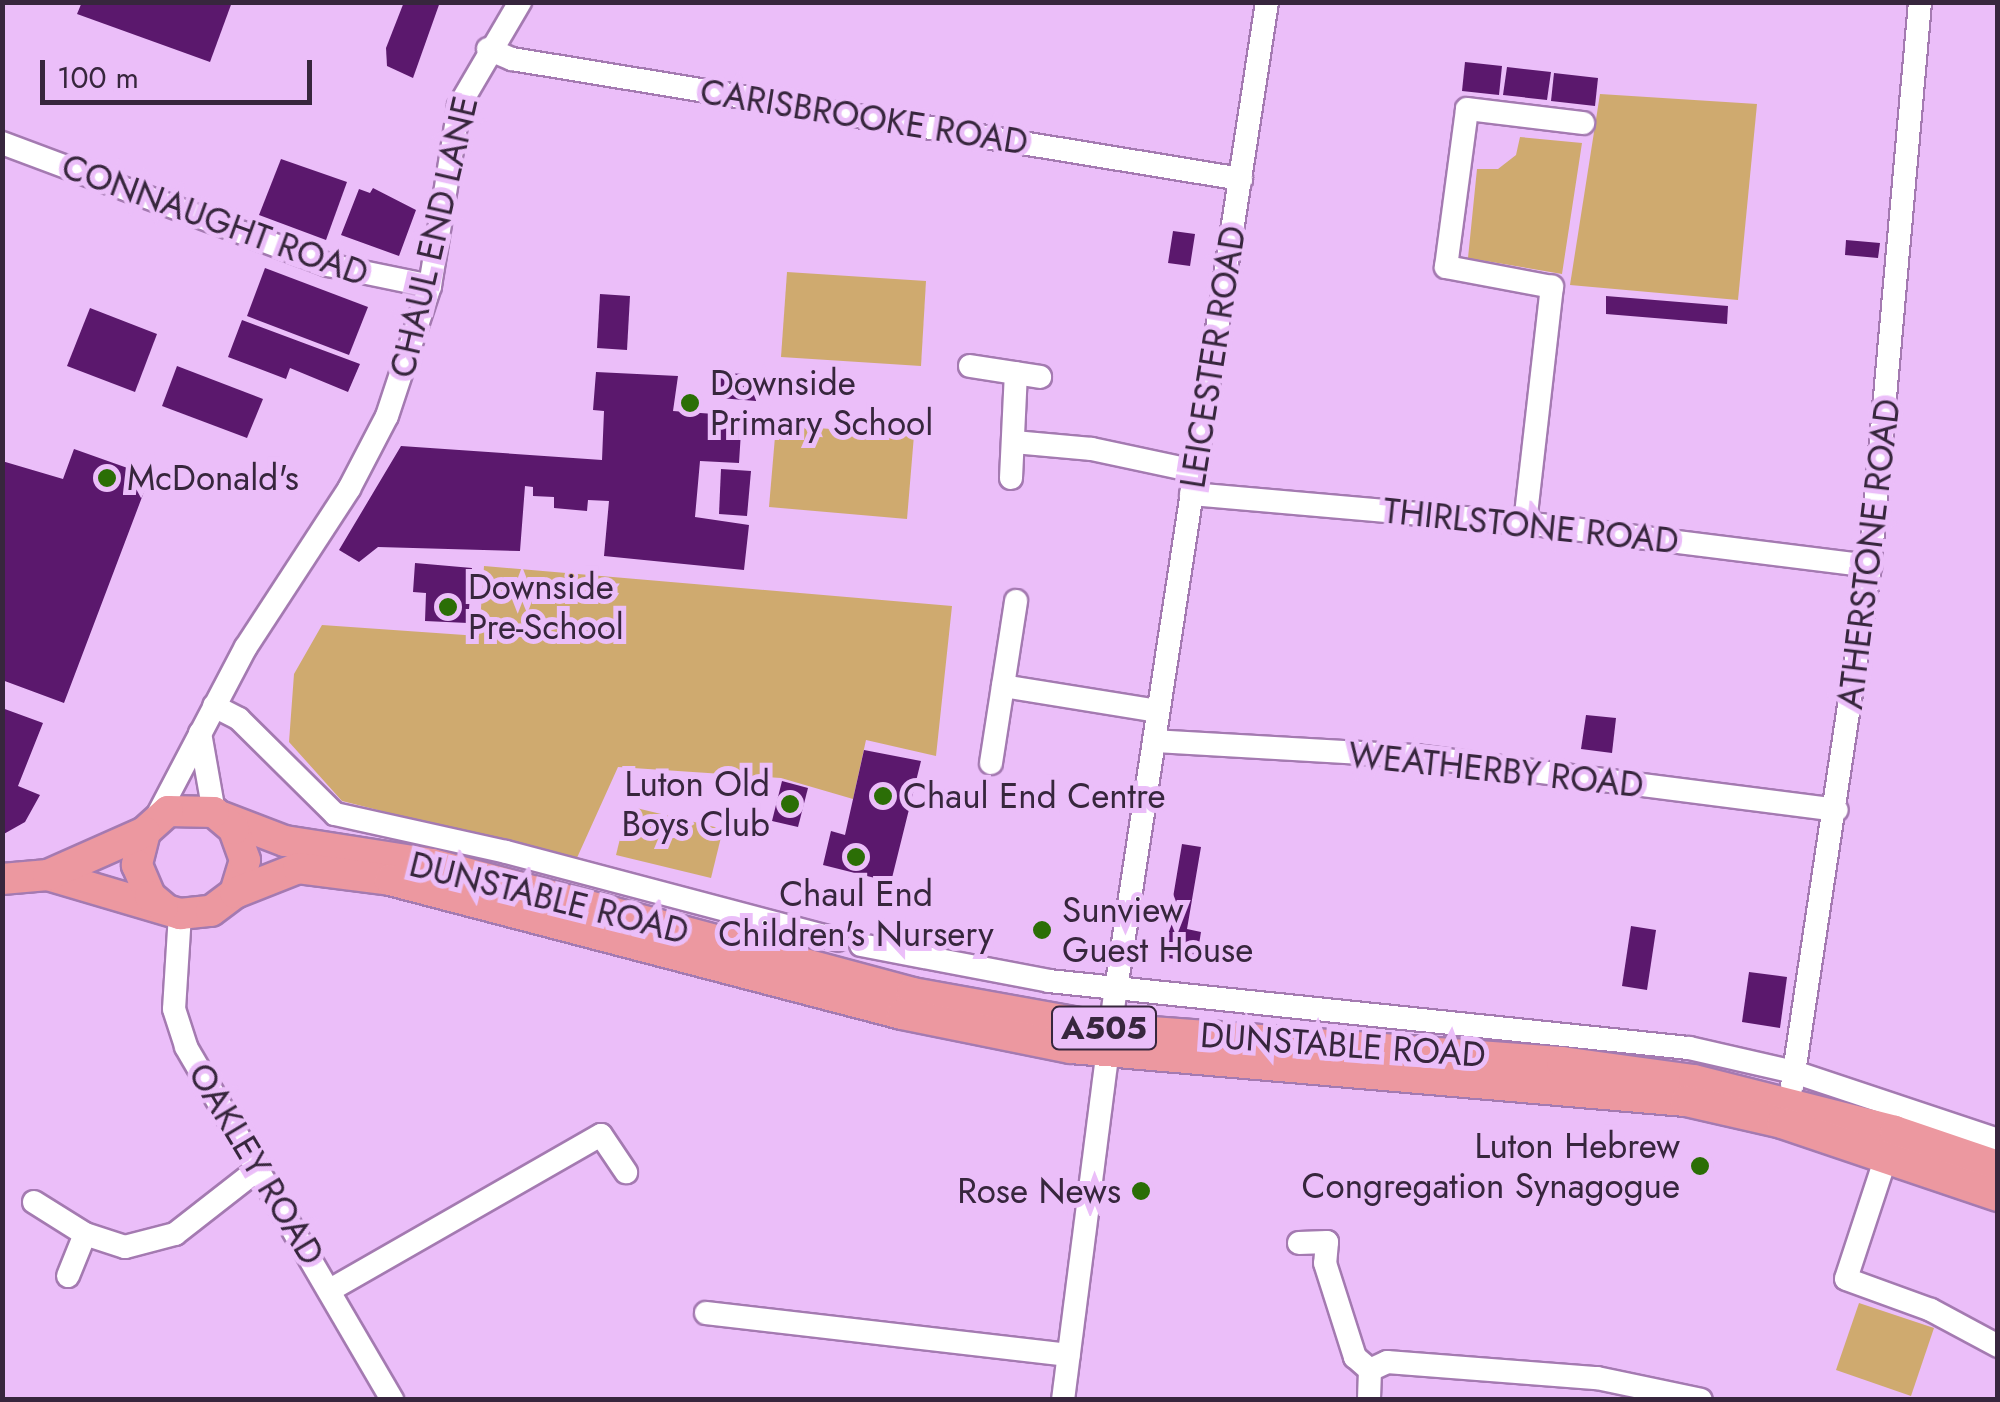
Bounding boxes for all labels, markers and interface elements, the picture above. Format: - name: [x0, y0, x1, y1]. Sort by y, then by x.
- scale bar: [45, 40, 318, 102]
- text: 100 m: [57, 56, 139, 99]
- street label: CARISBROOKE ROAD: [697, 70, 1031, 164]
- street label: CHAUL END LANE: [381, 92, 487, 382]
- street label: CONNAUGHT ROAD: [56, 145, 374, 295]
- street label: LEICESTER ROAD: [1172, 223, 1254, 491]
- place label: Downside Primary School: [710, 362, 933, 444]
- marker: Downside Primary School: [679, 392, 701, 414]
- street label: ATHERSTONE ROAD: [1829, 397, 1909, 711]
- place label: McDonald's: [127, 457, 299, 499]
- marker: McDonald's: [96, 467, 118, 489]
- street label: THIRLSTONE ROAD: [1381, 490, 1681, 562]
- place label: Downside Pre-School: [468, 566, 624, 648]
- marker: Downside Pre-School: [437, 596, 459, 618]
- street label: WEATHERBY ROAD: [1346, 734, 1646, 806]
- place label: Luton Old Boys Club: [622, 763, 770, 845]
- place label: Chaul End Centre: [903, 775, 1165, 817]
- marker: Chaul End Centre: [872, 785, 894, 807]
- marker: Luton Old Boys Club: [779, 793, 801, 815]
- street label: DUNSTABLE ROAD: [405, 843, 693, 953]
- marker: Chaul End Children's Nursery: [845, 846, 867, 868]
- place label: Chaul End Children's Nursery: [718, 873, 994, 955]
- place label: Sunview Guest House: [1062, 889, 1253, 971]
- marker: Sunview Guest House: [1031, 919, 1053, 941]
- road number: A505: [1049, 1001, 1159, 1055]
- street label: DUNSTABLE ROAD: [1199, 1014, 1487, 1076]
- street label: OAKLEY ROAD: [179, 1056, 333, 1272]
- place label: Luton Hebrew Congregation Synagogue: [1302, 1125, 1680, 1207]
- marker: Luton Hebrew Congregation Synagogue: [1689, 1155, 1711, 1177]
- place label: Rose News: [957, 1170, 1121, 1212]
- marker: Rose News: [1130, 1180, 1152, 1202]

